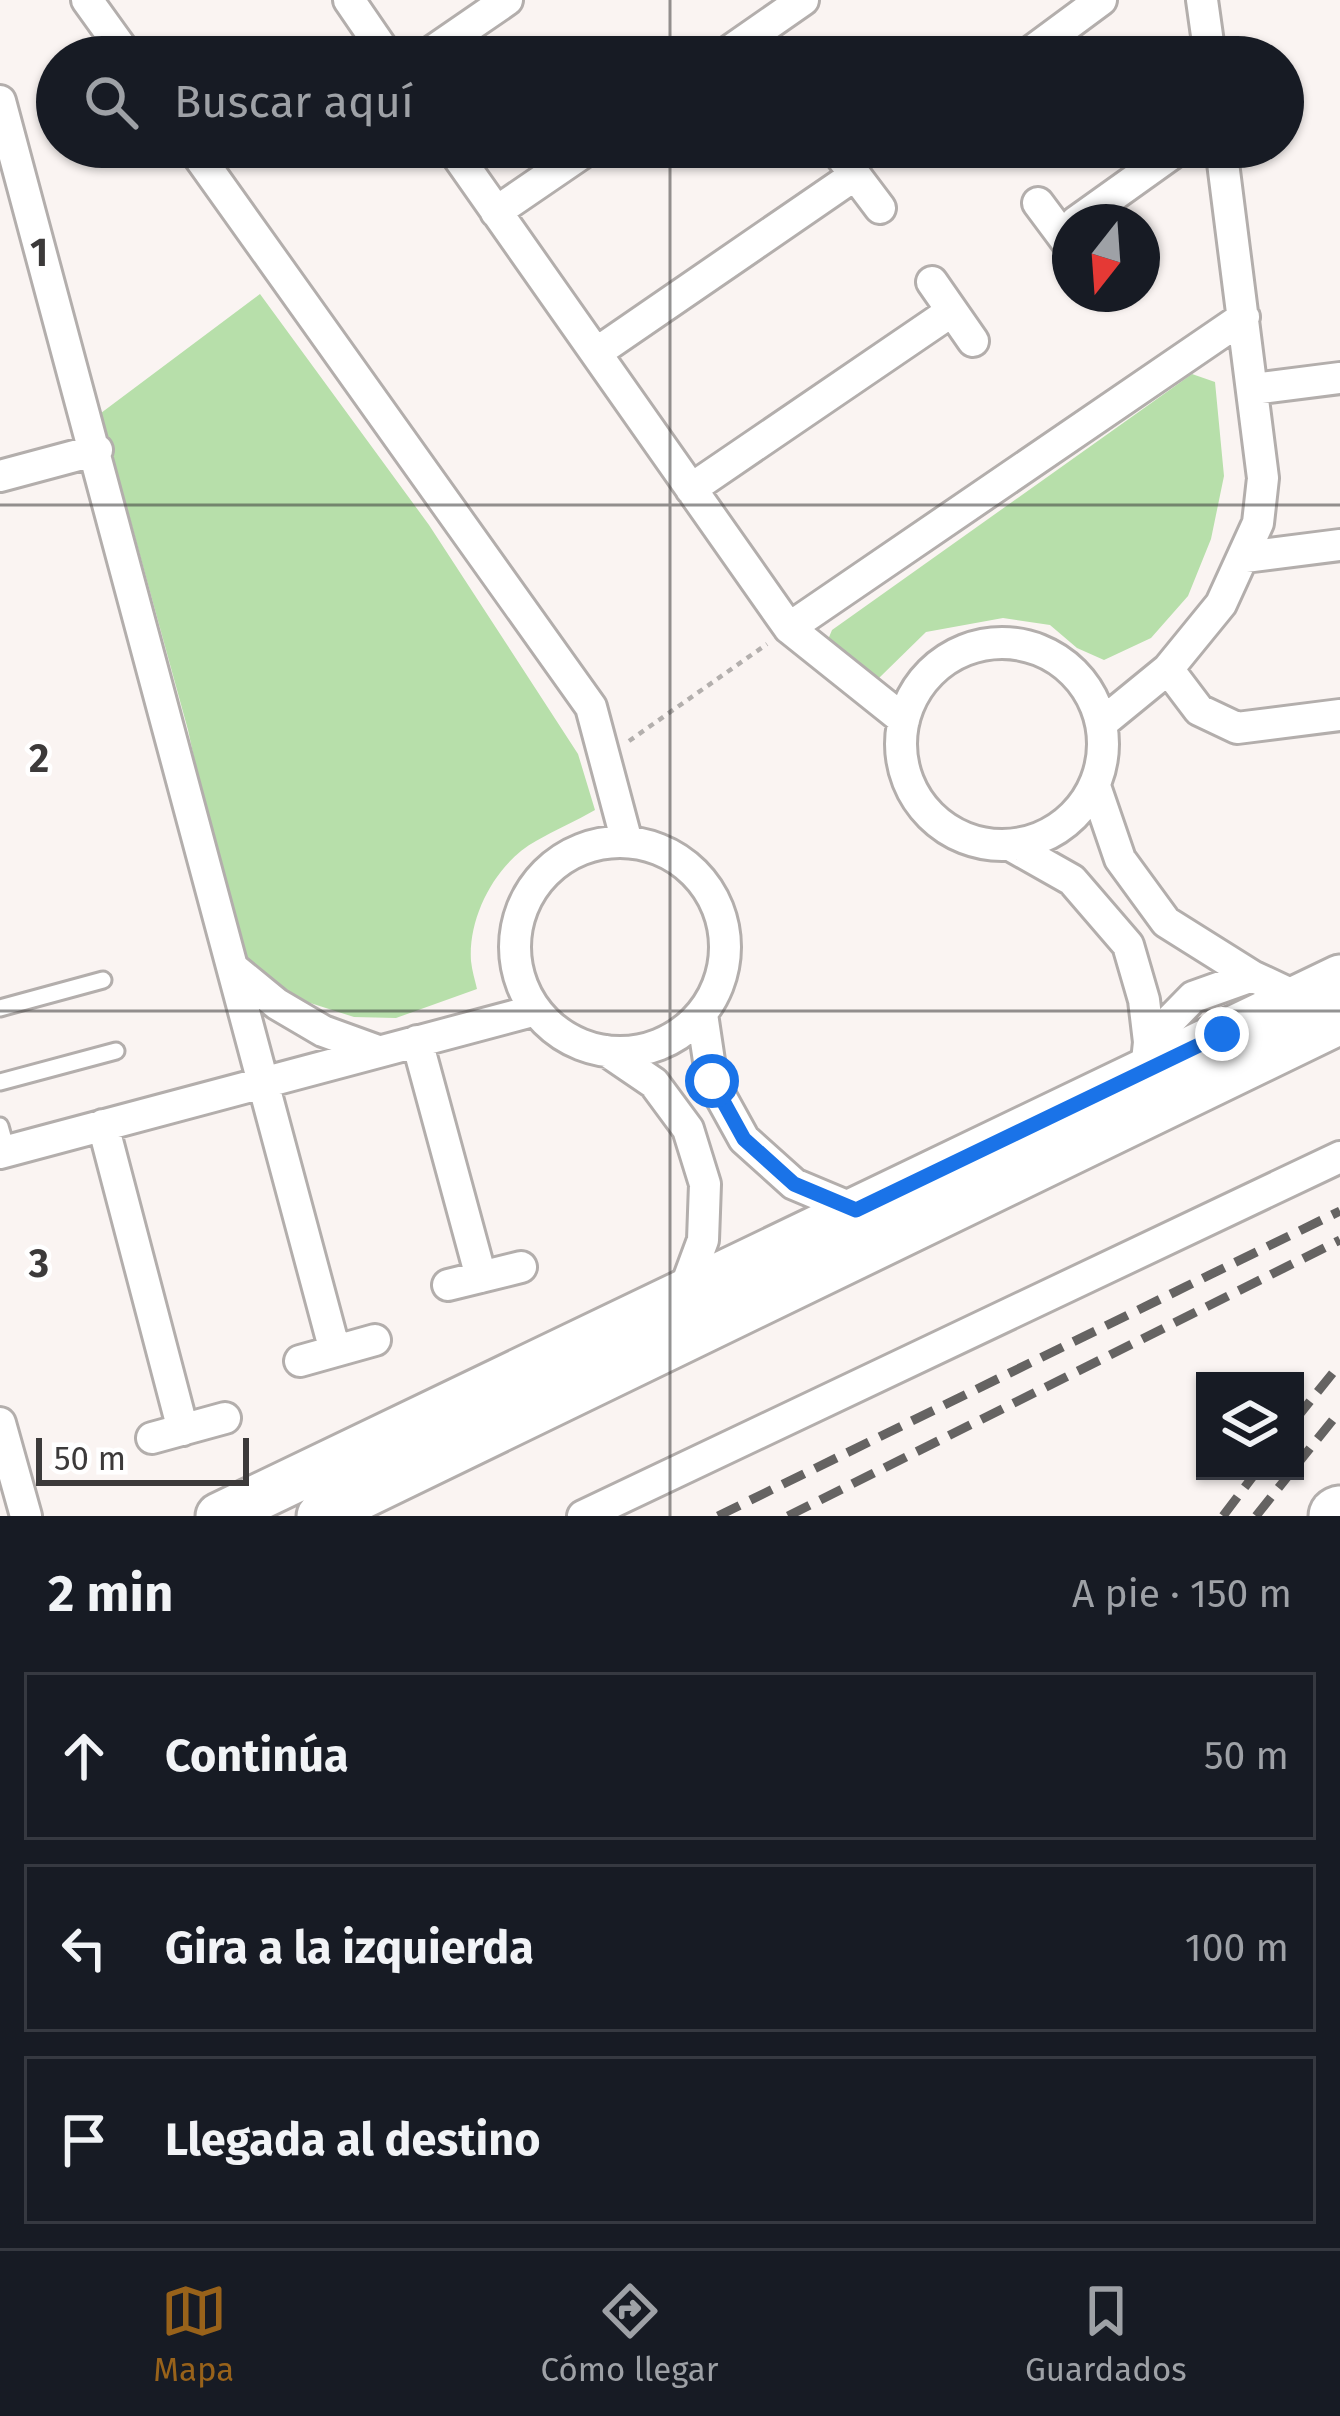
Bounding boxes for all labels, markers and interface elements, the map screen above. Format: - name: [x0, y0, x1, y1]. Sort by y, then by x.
- search box: [36, 36, 1304, 168]
- icon: search: [78, 69, 144, 135]
- text: Buscar aquí: [174, 75, 414, 129]
- north arrow: [1052, 204, 1160, 312]
- text: 1: [30, 230, 48, 276]
- text: 2: [29, 736, 49, 782]
- route end: [1195, 1007, 1249, 1061]
- route start: [685, 1054, 739, 1108]
- text: 3: [28, 1241, 49, 1287]
- map controls: [1196, 1372, 1304, 1480]
- button: layers: [1196, 1372, 1304, 1480]
- scale bar: [36, 1432, 249, 1485]
- text: 50 m: [54, 1439, 126, 1479]
- text: 2 min: [48, 1563, 173, 1625]
- text: A pie · 150 m: [1072, 1571, 1292, 1617]
- icon: ahead: [51, 1723, 117, 1789]
- text: Continúa: [165, 1729, 349, 1783]
- text: 50 m: [1204, 1733, 1289, 1779]
- icon: left: [51, 1915, 117, 1981]
- text: Gira a la izquierda: [165, 1921, 534, 1975]
- text: 100 m: [1185, 1925, 1289, 1971]
- icon: arrive: [51, 2107, 117, 2173]
- text: Llegada al destino: [165, 2113, 540, 2167]
- tab: Mapa: [153, 2278, 234, 2390]
- tab: Cómo llegar: [541, 2278, 718, 2390]
- tab: Guardados: [1025, 2278, 1187, 2390]

